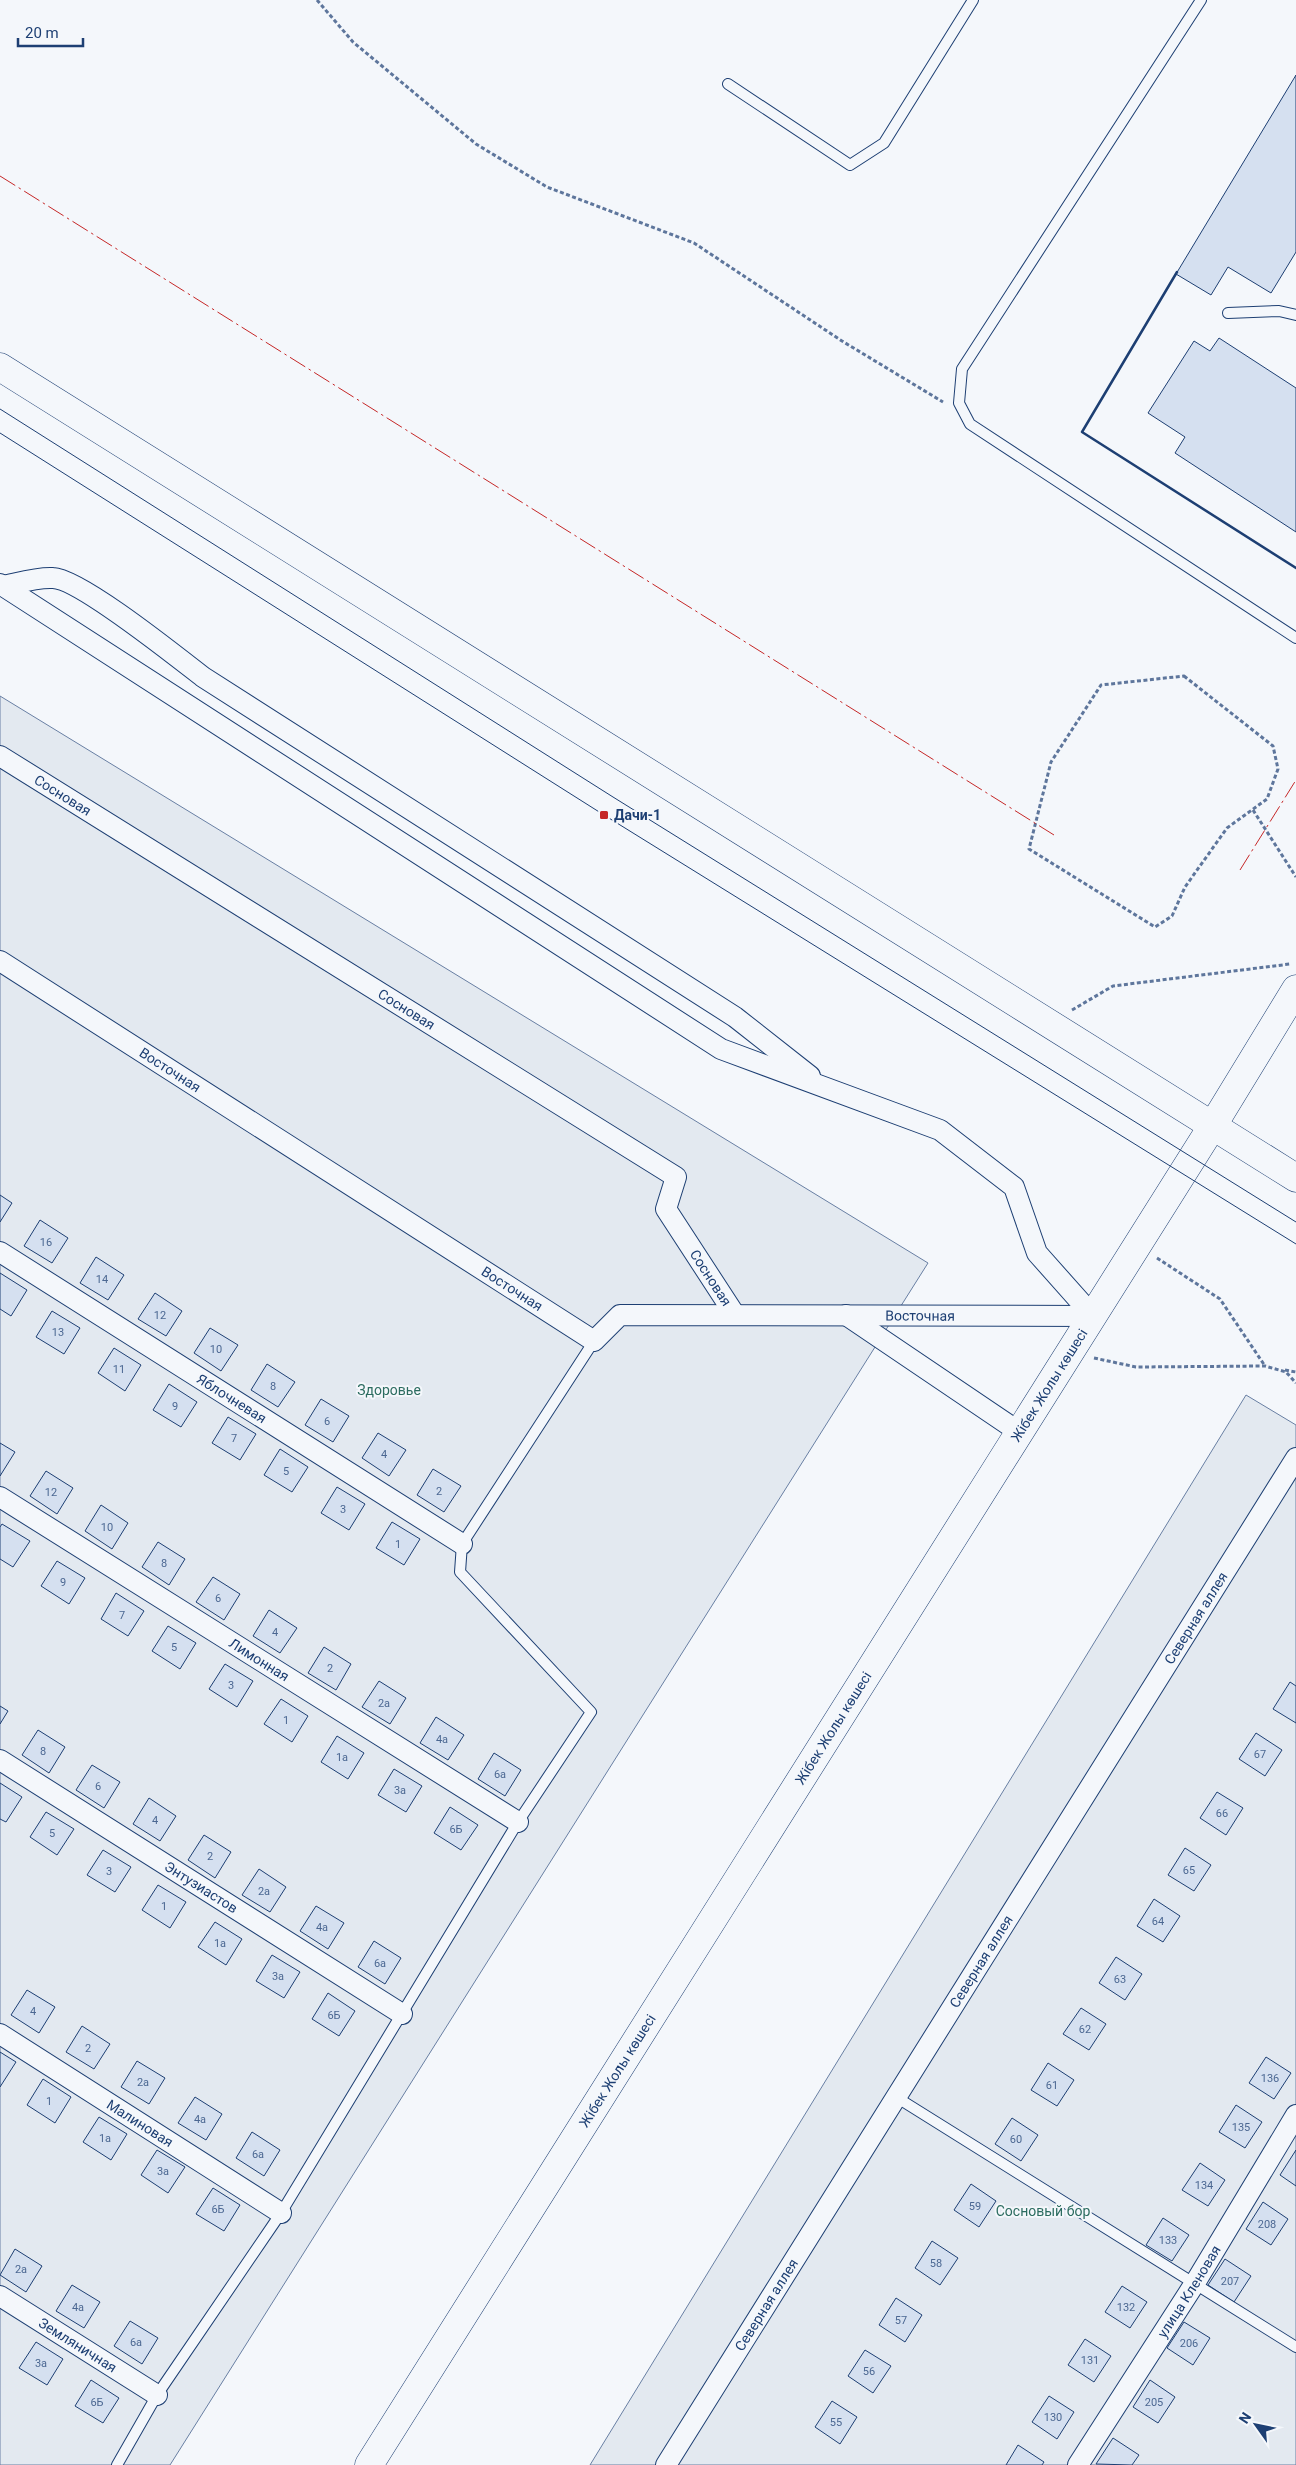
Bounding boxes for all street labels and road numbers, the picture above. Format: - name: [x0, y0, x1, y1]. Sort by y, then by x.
- street label: Сосновая: [31, 771, 94, 819]
- street label: Сосновая: [375, 986, 438, 1033]
- street label: Восточная: [137, 1044, 204, 1095]
- street label: Сосновая: [687, 1247, 735, 1309]
- street label: Восточная: [479, 1263, 546, 1314]
- street label: Восточная: [885, 1308, 955, 1324]
- street label: Жібек Жолы көшесі: [1008, 1326, 1091, 1445]
- street label: Яблочневая: [194, 1370, 269, 1426]
- street label: Северная аллея: [1161, 1569, 1231, 1667]
- street label: Лимонная: [226, 1635, 292, 1684]
- street label: Жібек Жолы көшесі: [792, 1669, 875, 1787]
- street label: Энтузиастов: [162, 1858, 241, 1916]
- street label: Северная аллея: [946, 1912, 1016, 2010]
- street label: Жібек Жолы көшесі: [576, 2011, 659, 2130]
- street label: Малиновая: [104, 2096, 176, 2150]
- street label: улица Кленовая: [1154, 2242, 1224, 2341]
- street label: Северная аллея: [731, 2256, 801, 2354]
- street label: Земляничная: [36, 2315, 120, 2376]

